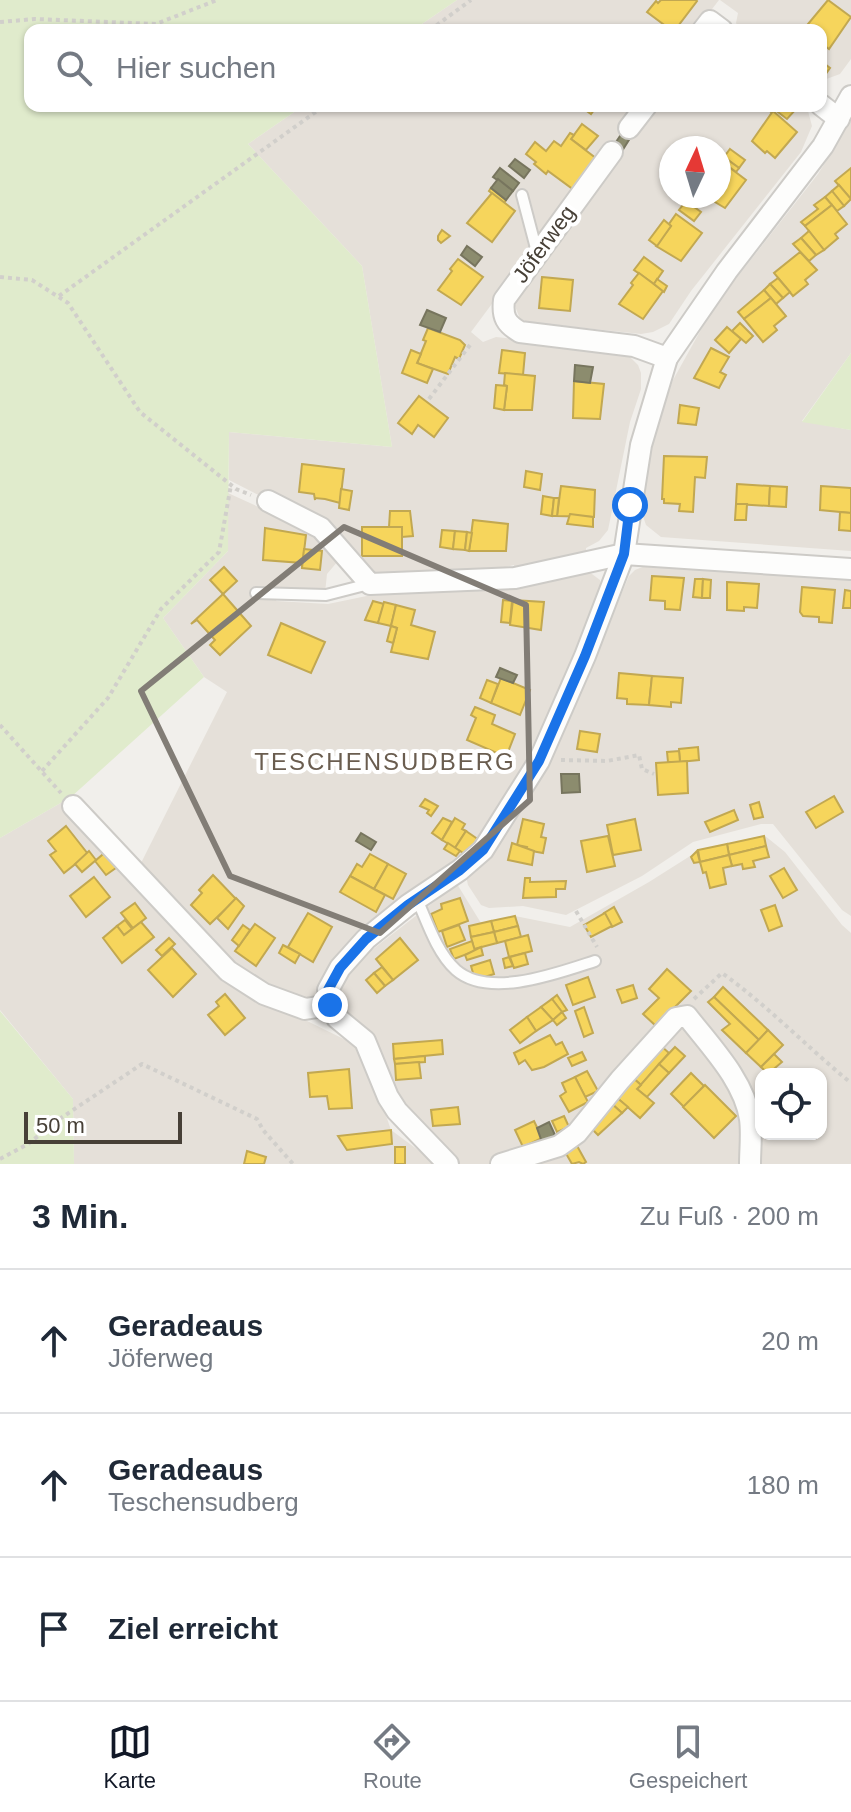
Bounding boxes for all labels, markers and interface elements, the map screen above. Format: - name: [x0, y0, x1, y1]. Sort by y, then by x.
- search box: [24, 24, 827, 112]
- icon: search: [52, 46, 96, 90]
- text: Hier suchen: [116, 51, 276, 84]
- north arrow: [659, 136, 731, 208]
- street label: Jöferweg: [508, 201, 580, 287]
- route start: [612, 487, 648, 523]
- district label: TESCHENSUDBERG: [254, 748, 516, 775]
- route end: [312, 987, 348, 1023]
- map controls: [755, 1068, 827, 1140]
- button: locate: [755, 1068, 827, 1140]
- scale bar: [24, 1108, 182, 1144]
- text: 50 m: [36, 1113, 85, 1138]
- text: 3 Min.: [32, 1197, 128, 1235]
- text: Zu Fuß · 200 m: [640, 1201, 819, 1231]
- text: Geradeaus: [108, 1309, 263, 1342]
- icon: ahead: [32, 1319, 76, 1363]
- text: 20 m: [761, 1326, 819, 1356]
- text: Jöferweg: [108, 1343, 214, 1373]
- text: Geradeaus: [108, 1453, 263, 1486]
- icon: ahead: [32, 1463, 76, 1507]
- text: 180 m: [747, 1470, 819, 1500]
- text: Teschensudberg: [108, 1487, 299, 1517]
- icon: arrive: [32, 1607, 76, 1651]
- text: Ziel erreicht: [108, 1612, 278, 1645]
- tab: Karte: [104, 1720, 156, 1794]
- tab: Route: [363, 1720, 422, 1794]
- tab: Gespeichert: [629, 1720, 747, 1794]

